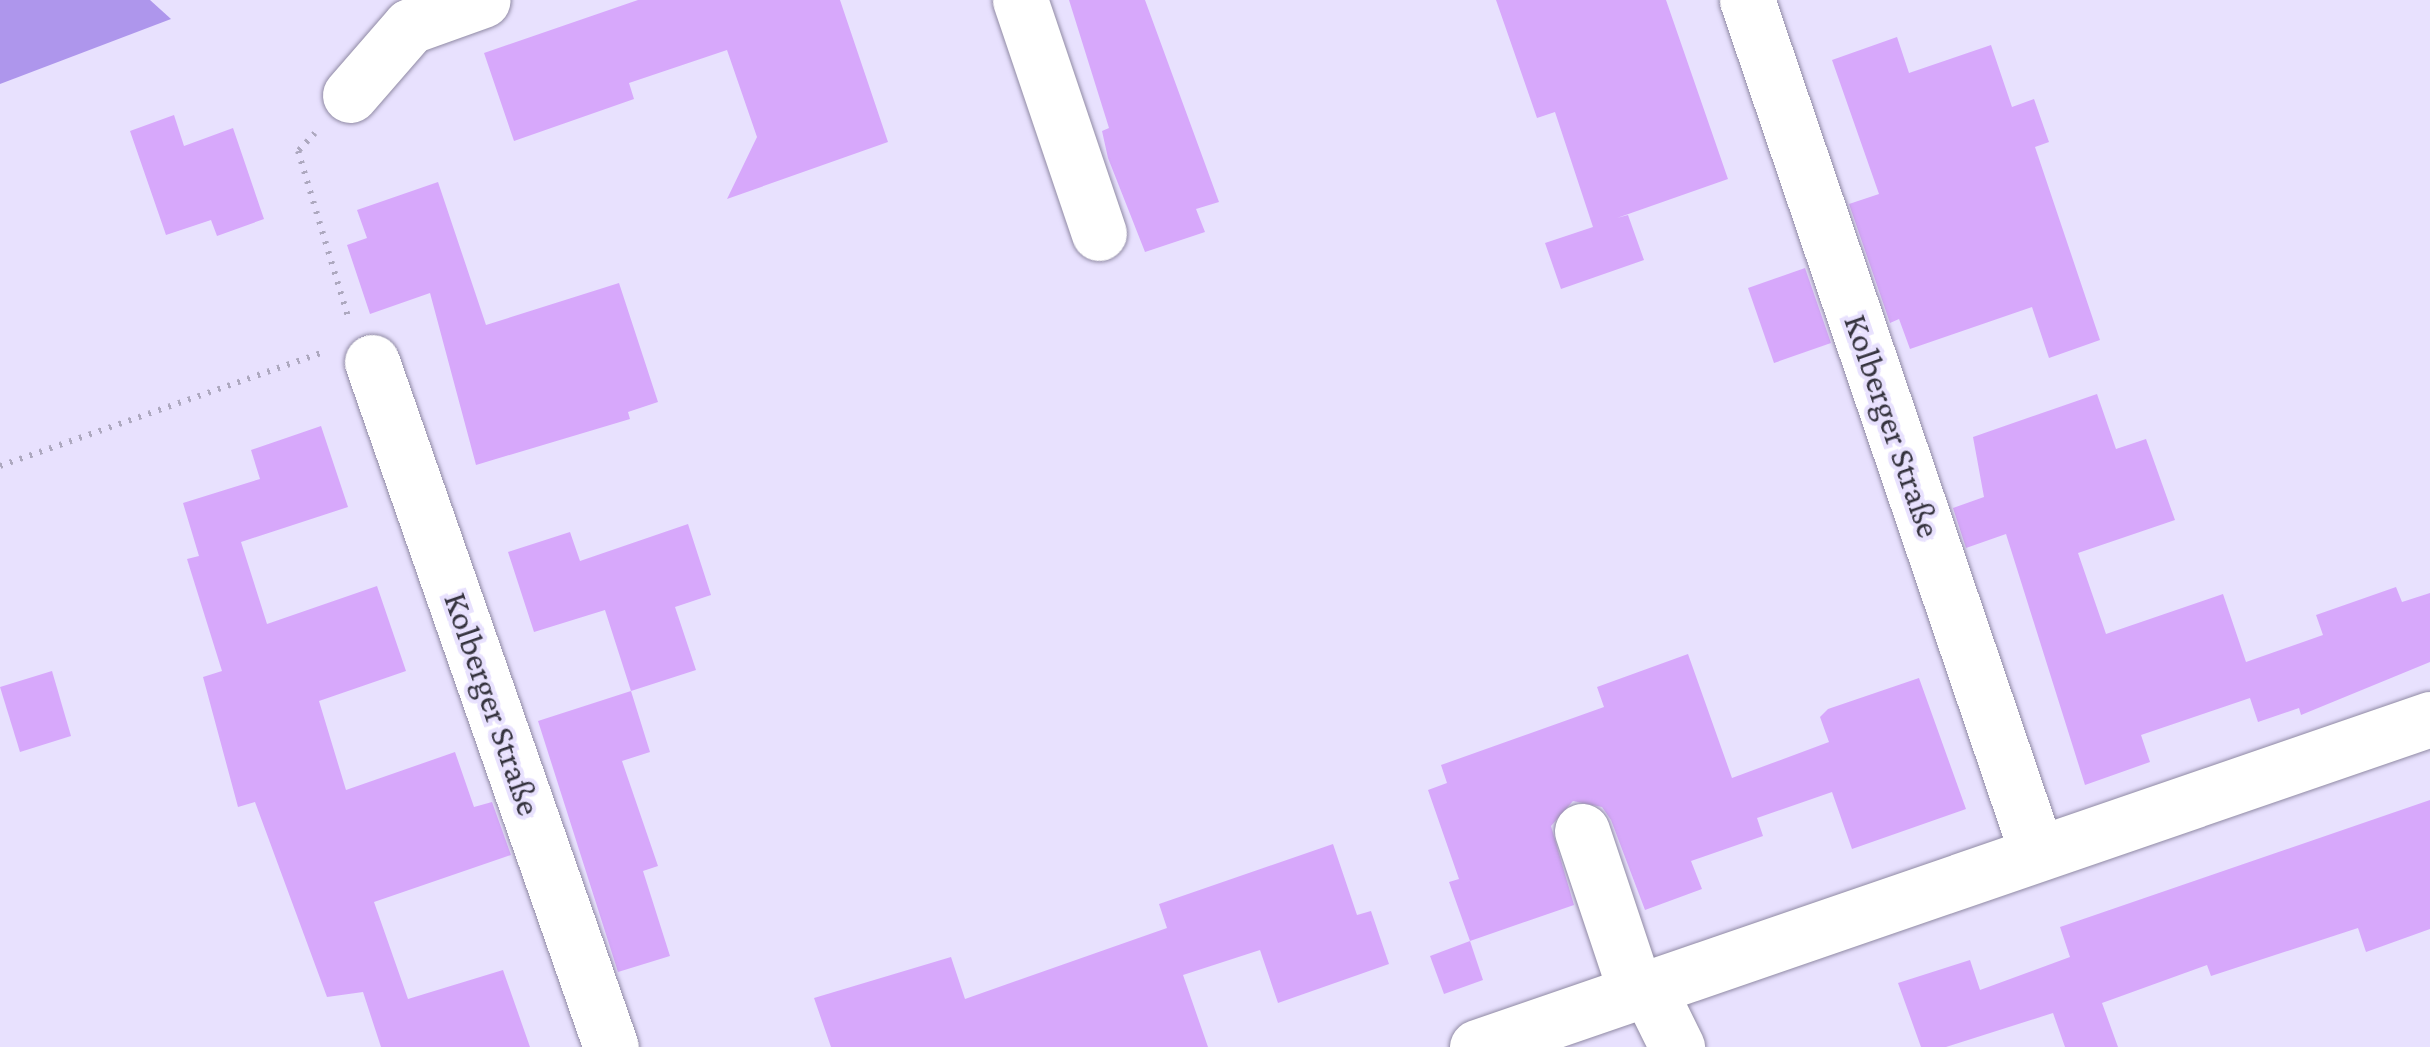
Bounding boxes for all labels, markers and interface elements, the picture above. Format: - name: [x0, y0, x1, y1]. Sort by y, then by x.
- street label: Kolberger Straße: [1834, 309, 1950, 543]
- street label: Kolberger Straße: [434, 587, 550, 821]

